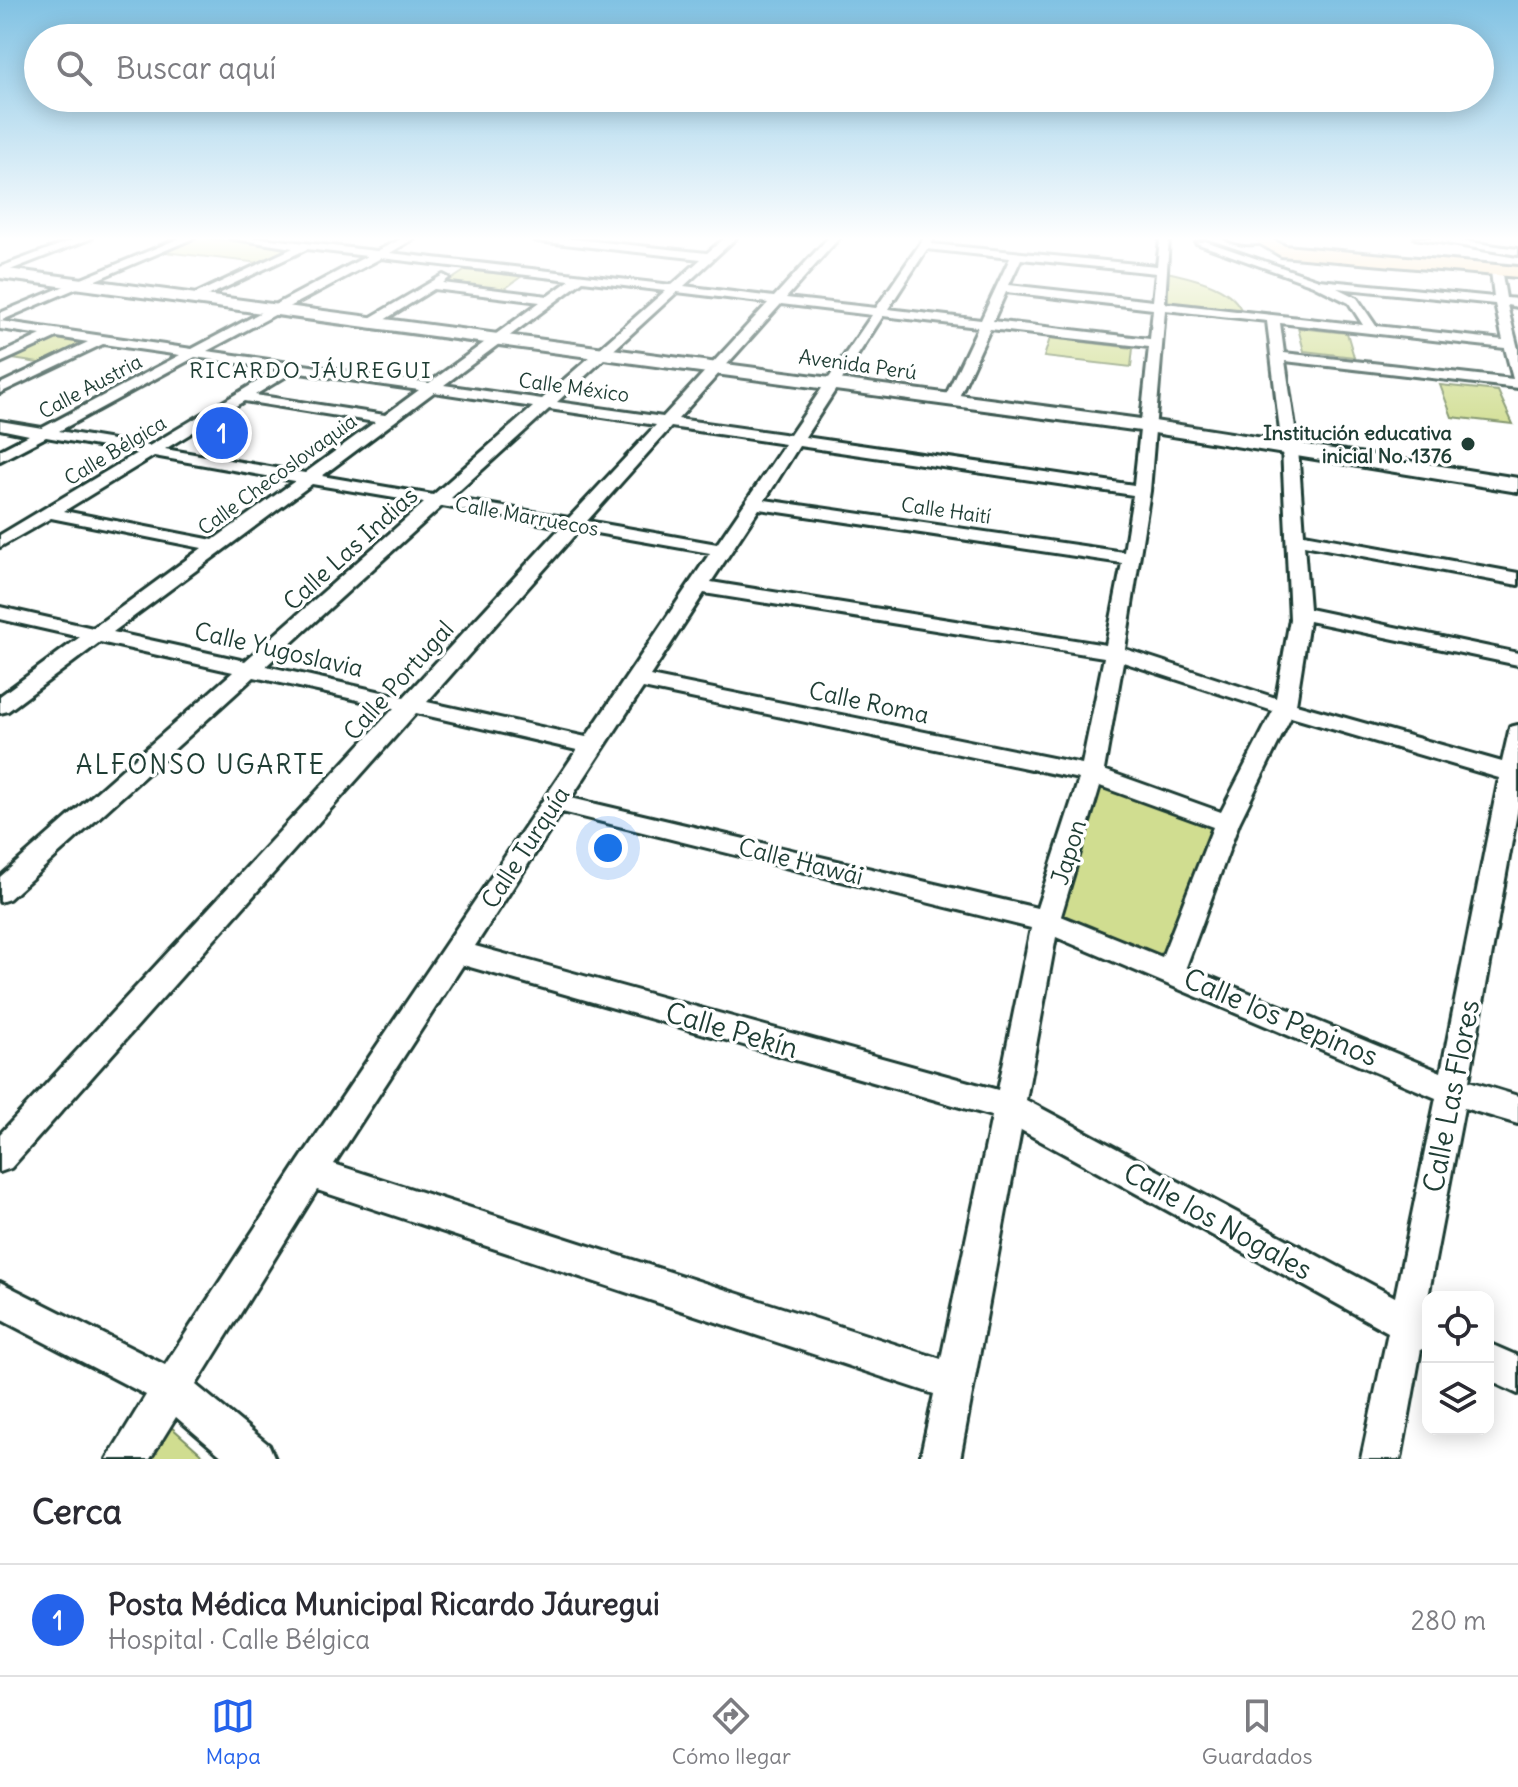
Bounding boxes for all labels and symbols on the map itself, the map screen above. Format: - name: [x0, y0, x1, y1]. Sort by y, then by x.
- street label: Avenida Perú: [797, 343, 919, 385]
- street label: Calle Austria: [34, 348, 146, 424]
- district label: RICARDO JÁUREGUI: [189, 356, 433, 384]
- street label: Calle México: [517, 367, 631, 407]
- pin: 1: [196, 403, 248, 463]
- street label: Calle Checoslovaquia: [193, 408, 361, 540]
- street label: Calle Bélgica: [60, 410, 170, 490]
- place label: Institución educativa inicial No. 1376: [1263, 420, 1453, 468]
- marker: Institución educativa inicial No. 1376: [1459, 435, 1477, 453]
- street label: Calle Las Indias: [277, 480, 423, 616]
- street label: Calle Marruecos: [453, 491, 601, 541]
- street label: Calle Haití: [899, 491, 993, 529]
- street label: Calle Portugal: [337, 614, 459, 746]
- street label: Calle Yugoslavia: [192, 615, 366, 683]
- street label: Calle Roma: [806, 675, 932, 729]
- district label: ALFONSO UGARTE: [76, 748, 326, 781]
- street label: Calle Turquía: [474, 780, 576, 914]
- street label: Japon: [1044, 816, 1092, 888]
- your location: [588, 828, 628, 868]
- street label: Calle Hawái: [735, 831, 867, 891]
- street label: Calle los Pepinos: [1178, 960, 1384, 1074]
- street label: Calle Pekín: [662, 994, 802, 1066]
- street label: Calle Las Flores: [1415, 997, 1487, 1195]
- street label: Calle los Nogales: [1117, 1154, 1319, 1288]

